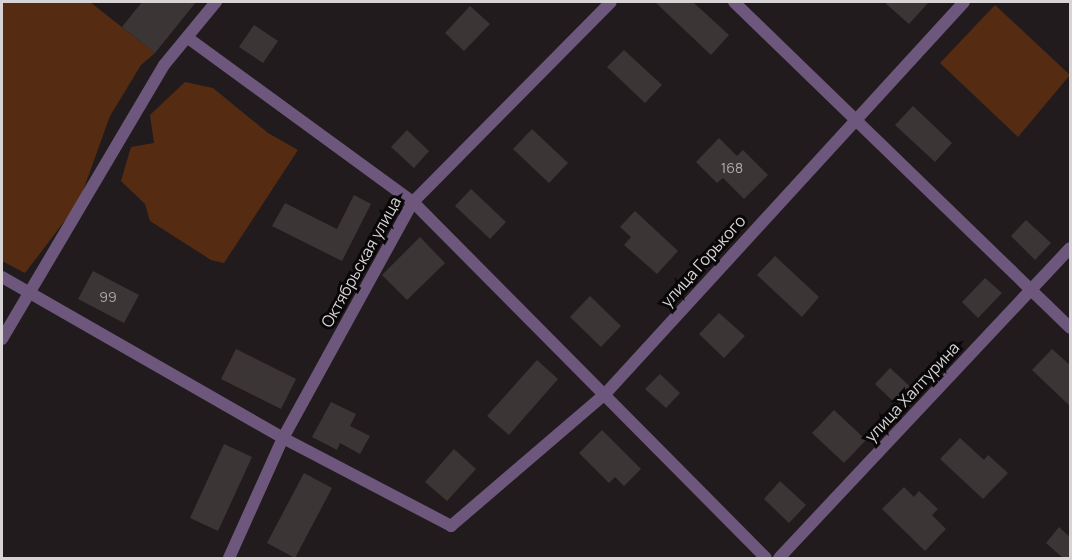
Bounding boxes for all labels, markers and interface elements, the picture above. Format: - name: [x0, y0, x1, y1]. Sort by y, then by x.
- house number: 168: [721, 160, 743, 176]
- street label: Октябрьская улица: [317, 193, 405, 331]
- street label: улица Горького: [657, 211, 749, 311]
- house number: 99: [99, 289, 117, 305]
- street label: улица Халтурина: [861, 338, 963, 446]

